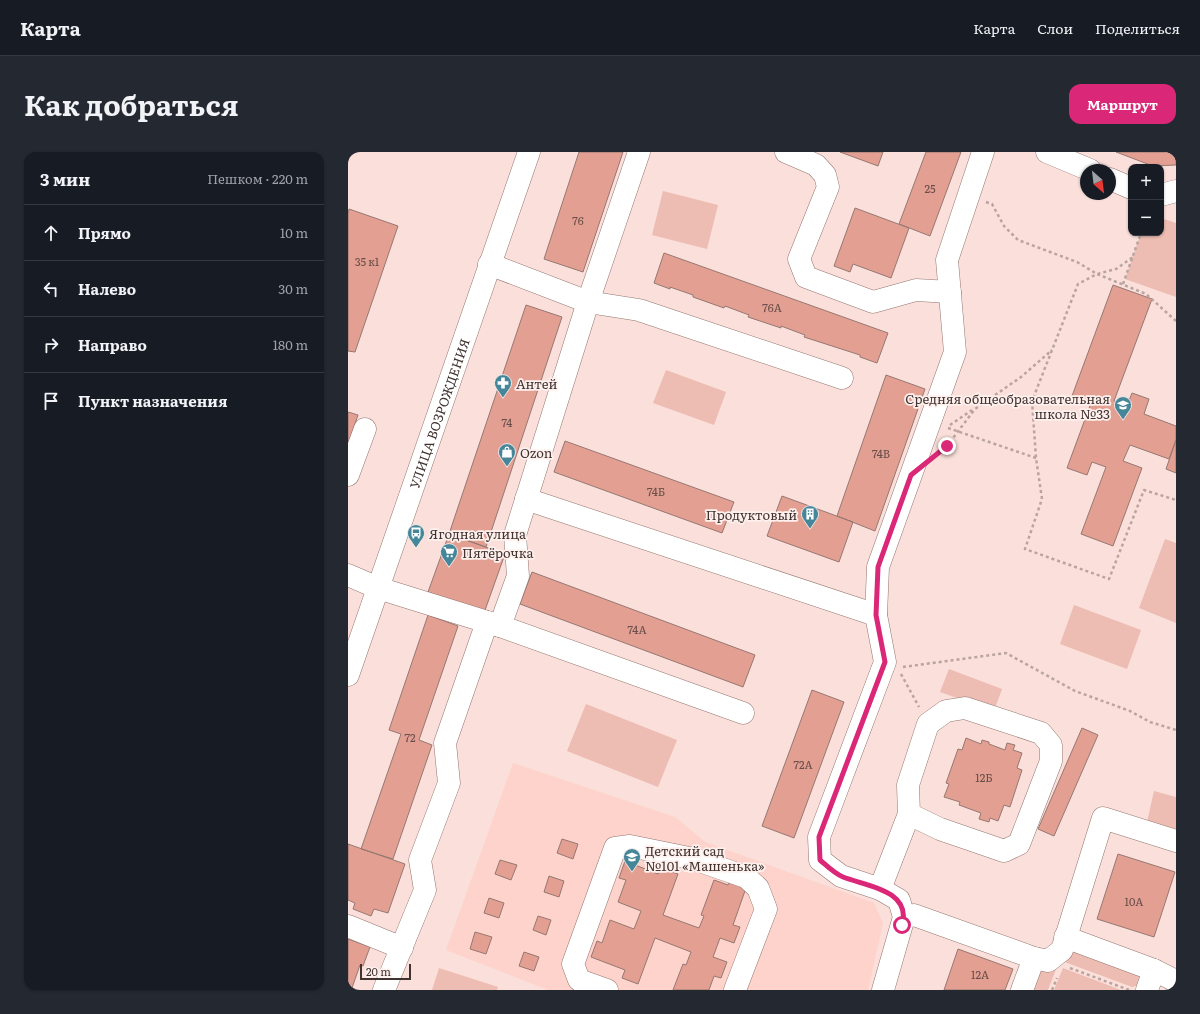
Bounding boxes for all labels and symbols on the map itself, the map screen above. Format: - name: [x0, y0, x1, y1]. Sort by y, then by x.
- north arrow: [1080, 164, 1116, 200]
- house number: 25: [924, 180, 936, 196]
- house number: 76: [572, 212, 584, 228]
- house number: 35 к1: [355, 253, 380, 269]
- house number: 76А: [762, 299, 782, 315]
- street label: УЛИЦА ВОЗРОЖДЕНИЯ: [404, 335, 473, 491]
- pharmacy icon: Антей: [493, 373, 513, 398]
- place label: Антей: [516, 374, 558, 393]
- place label: Средняя общеобразовательная школа №33: [905, 389, 1110, 423]
- school or university icon: Средняя общеобразовательная школа №33: [1113, 395, 1133, 420]
- house number: 74: [502, 414, 512, 430]
- route end: [938, 437, 956, 455]
- shop icon: Ozon: [497, 442, 517, 467]
- place label: Ozon: [520, 443, 553, 462]
- house number: 74В: [872, 445, 890, 461]
- house number: 74Б: [647, 483, 665, 499]
- building icon: Продуктовый: [800, 504, 820, 529]
- place label: Продуктовый: [706, 505, 797, 524]
- bus stop icon: Ягодная улица: [406, 523, 426, 548]
- place label: Ягодная улица: [429, 524, 526, 543]
- supermarket icon: Пятёрочка: [439, 542, 459, 567]
- place label: Пятёрочка: [462, 543, 534, 562]
- house number: 74А: [628, 621, 646, 637]
- house number: 72: [404, 729, 416, 745]
- house number: 72А: [793, 756, 813, 772]
- house number: 12Б: [975, 769, 993, 785]
- place label: Детский сад №101 «Машенька»: [645, 841, 765, 875]
- school or university icon: Детский сад №101 «Машенька»: [622, 847, 642, 872]
- house number: 10А: [1125, 893, 1143, 909]
- route start: [893, 916, 911, 934]
- scale bar: [360, 962, 411, 981]
- house number: 12А: [971, 966, 989, 982]

